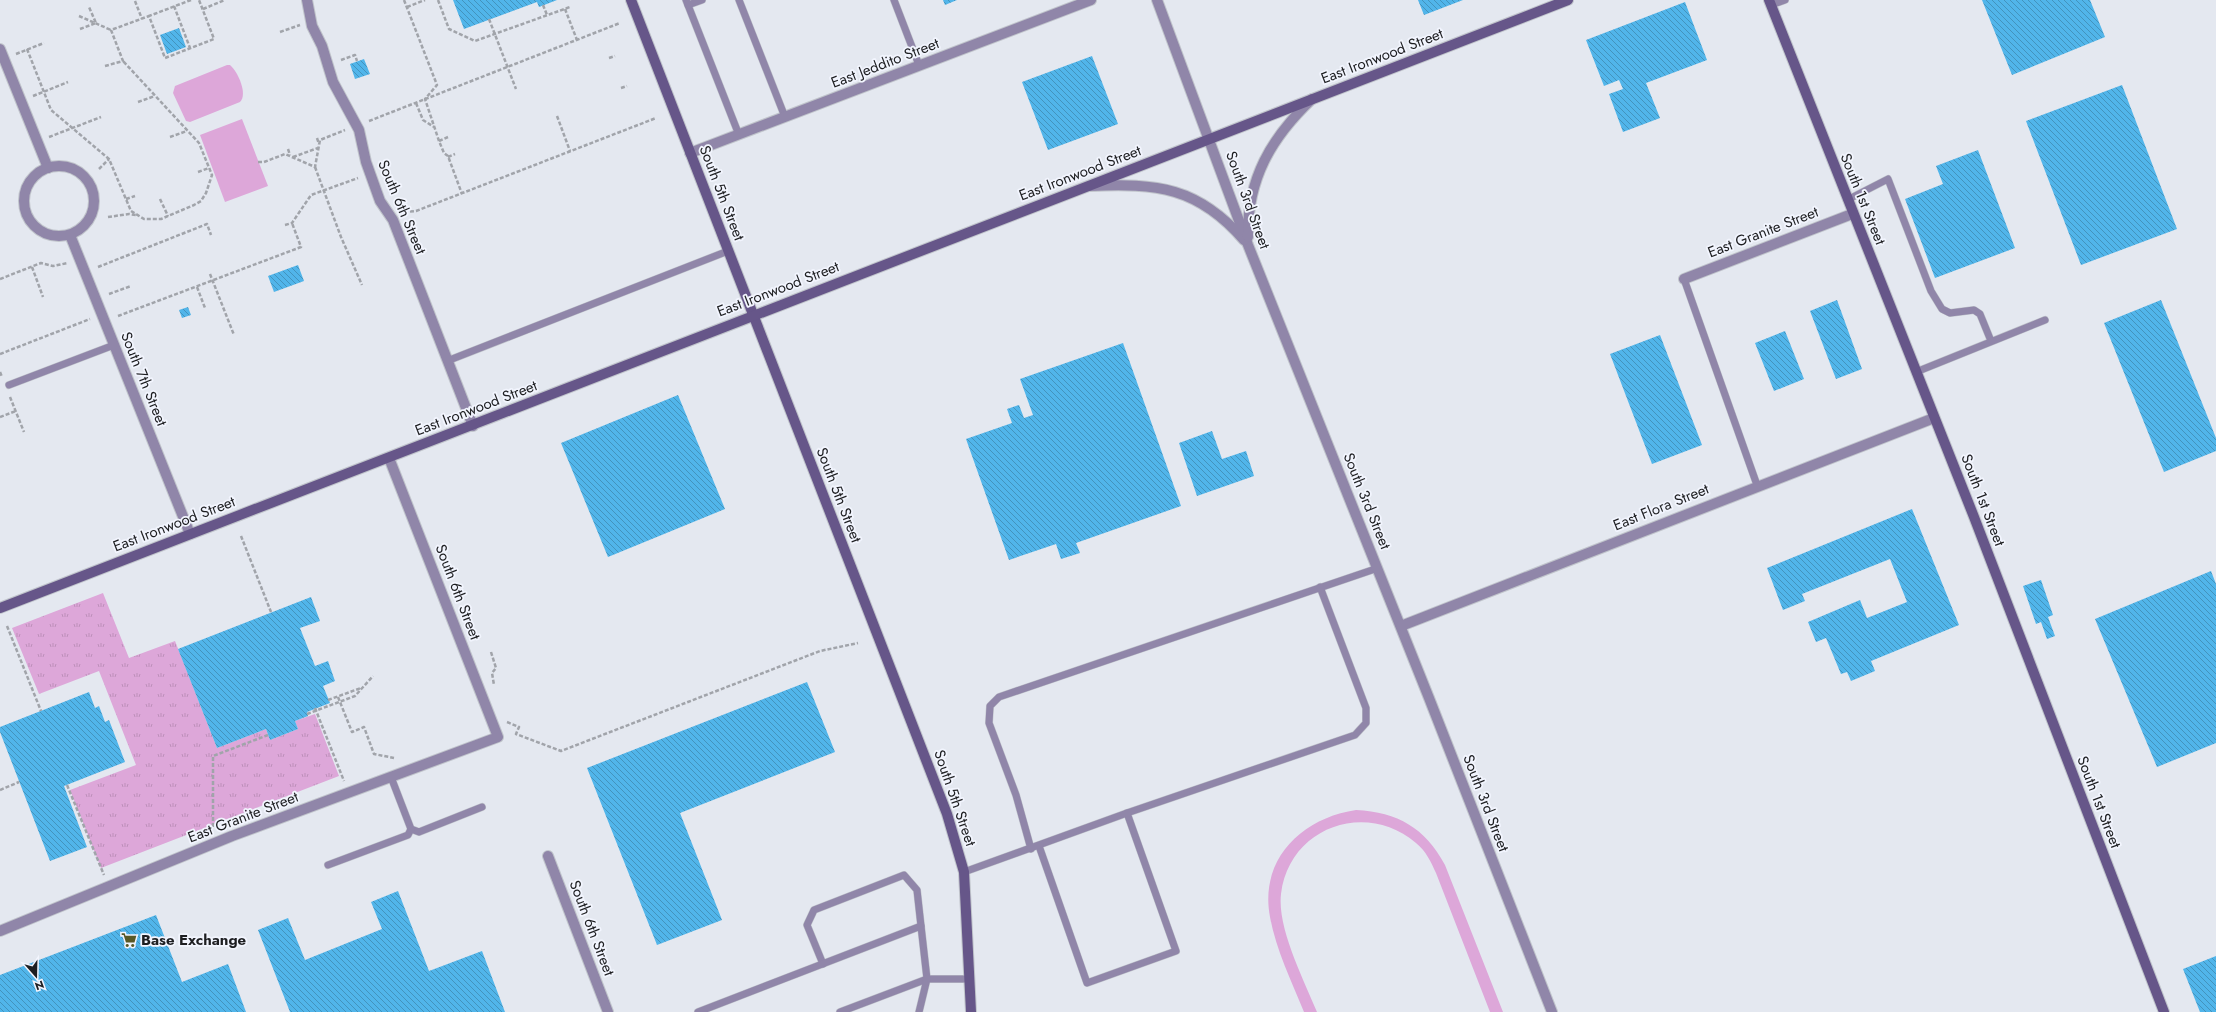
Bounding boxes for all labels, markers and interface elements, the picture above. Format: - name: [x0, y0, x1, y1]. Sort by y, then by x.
- street label: East Ironwood Street: [1318, 22, 1447, 89]
- street label: East Jeddito Street: [828, 32, 943, 94]
- street label: East Ironwood Street: [1016, 139, 1145, 206]
- street label: South 5th Street: [694, 142, 750, 244]
- street label: South 3rd Street: [1220, 148, 1276, 252]
- street label: South 1st Street: [1835, 150, 1892, 248]
- street label: South 6th Street: [372, 156, 432, 258]
- street label: East Granite Street: [1704, 201, 1822, 263]
- street label: East Ironwood Street: [714, 255, 843, 322]
- street label: South 7th Street: [115, 329, 173, 430]
- street label: East Ironwood Street: [412, 374, 541, 441]
- street label: South 5th Street: [811, 444, 867, 546]
- street label: South 3rd Street: [1338, 449, 1397, 553]
- street label: South 1st Street: [1955, 451, 2011, 550]
- street label: East Flora Street: [1610, 478, 1712, 536]
- street label: East Ironwood Street: [110, 490, 239, 557]
- street label: South 6th Street: [430, 541, 486, 643]
- street label: South 5th Street: [928, 747, 982, 849]
- street label: South 3rd Street: [1457, 751, 1515, 855]
- street label: South 1st Street: [2071, 753, 2127, 852]
- street label: East Granite Street: [184, 786, 302, 848]
- street label: South 6th Street: [564, 877, 620, 979]
- place label: Base Exchange: [141, 929, 247, 951]
- supermarket icon: Base Exchange: [120, 931, 138, 949]
- north arrow: [16, 956, 56, 996]
- text: N: [33, 976, 46, 994]

